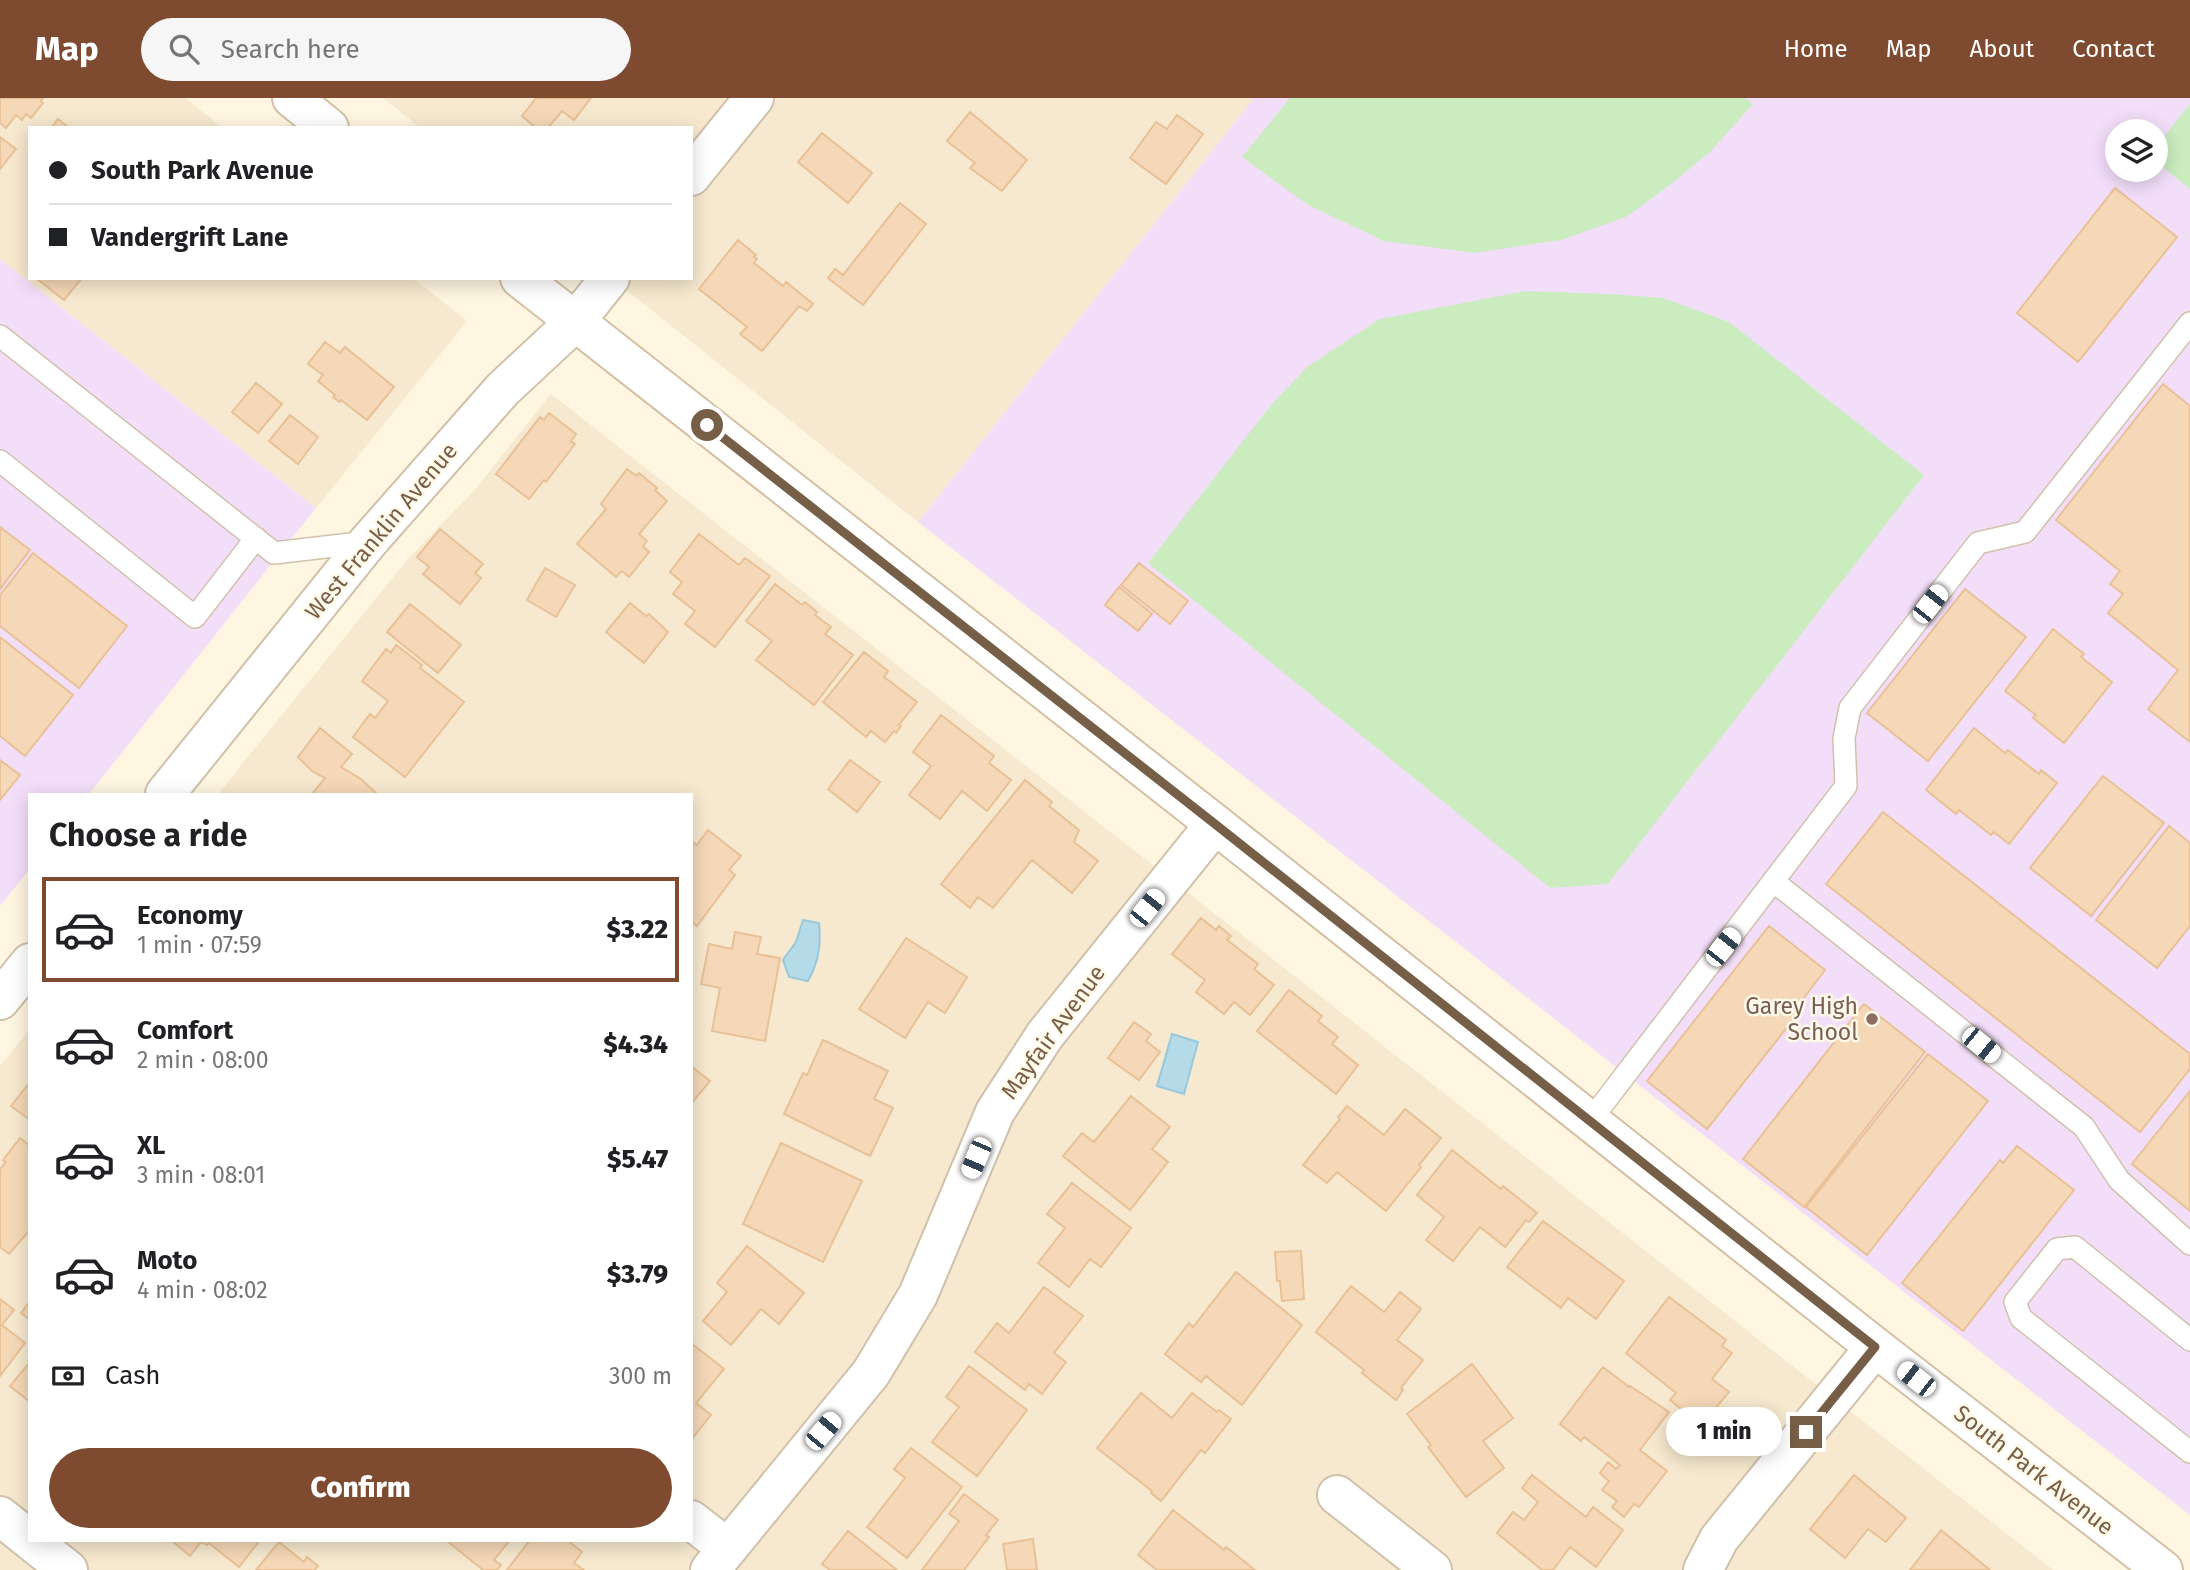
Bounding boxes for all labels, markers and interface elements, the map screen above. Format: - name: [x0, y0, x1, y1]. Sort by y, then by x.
- search box: [141, 18, 631, 81]
- text: Map: [35, 29, 99, 69]
- icon: search: [165, 30, 203, 68]
- text: Search here: [221, 34, 360, 65]
- text: Home: [1784, 35, 1848, 63]
- text: Map: [1886, 35, 1932, 63]
- text: About: [1970, 35, 2034, 63]
- text: Contact: [2072, 35, 2155, 63]
- map controls: [2105, 119, 2168, 182]
- button: layers: [2105, 119, 2168, 182]
- text: South Park Avenue: [91, 155, 314, 186]
- text: Vandergrift Lane: [91, 222, 288, 253]
- route start: [691, 409, 723, 441]
- street label: West Franklin Avenue: [299, 437, 463, 625]
- car: [1909, 581, 1952, 627]
- text: Choose a ride: [49, 816, 247, 854]
- car: [1126, 885, 1169, 931]
- icon: car: [53, 898, 116, 961]
- text: Economy: [137, 900, 243, 931]
- text: $3.22: [606, 914, 668, 945]
- car: [1702, 924, 1745, 970]
- text: 1 min · 07:59: [137, 931, 262, 959]
- street label: Mayfair Avenue: [995, 959, 1111, 1105]
- place label: Garey High School: [1745, 992, 1858, 1046]
- marker: Garey High School: [1864, 1011, 1880, 1027]
- icon: car: [53, 1013, 116, 1076]
- text: Comfort: [137, 1015, 233, 1046]
- car: [1959, 1024, 2004, 1066]
- text: $4.34: [603, 1029, 668, 1060]
- text: 2 min · 08:00: [137, 1046, 269, 1074]
- icon: car: [53, 1128, 116, 1191]
- text: XL: [137, 1130, 165, 1161]
- car: [959, 1135, 994, 1181]
- text: $5.47: [607, 1144, 668, 1175]
- text: 3 min · 08:01: [137, 1161, 265, 1189]
- icon: car: [53, 1243, 116, 1306]
- text: Moto: [137, 1245, 197, 1276]
- text: $3.79: [607, 1259, 668, 1290]
- text: 4 min · 08:02: [137, 1276, 268, 1304]
- icon: cash: [49, 1357, 87, 1395]
- car: [1893, 1358, 1940, 1400]
- text: Cash: [105, 1360, 161, 1391]
- text: 300 m: [609, 1362, 672, 1390]
- street label: South Park Avenue: [1949, 1399, 2119, 1541]
- car: [802, 1408, 845, 1454]
- callout: 1 min: [1666, 1408, 1782, 1456]
- route end: [1790, 1416, 1822, 1448]
- text: 1 min: [1696, 1417, 1752, 1445]
- button: Confirm: [49, 1448, 672, 1528]

